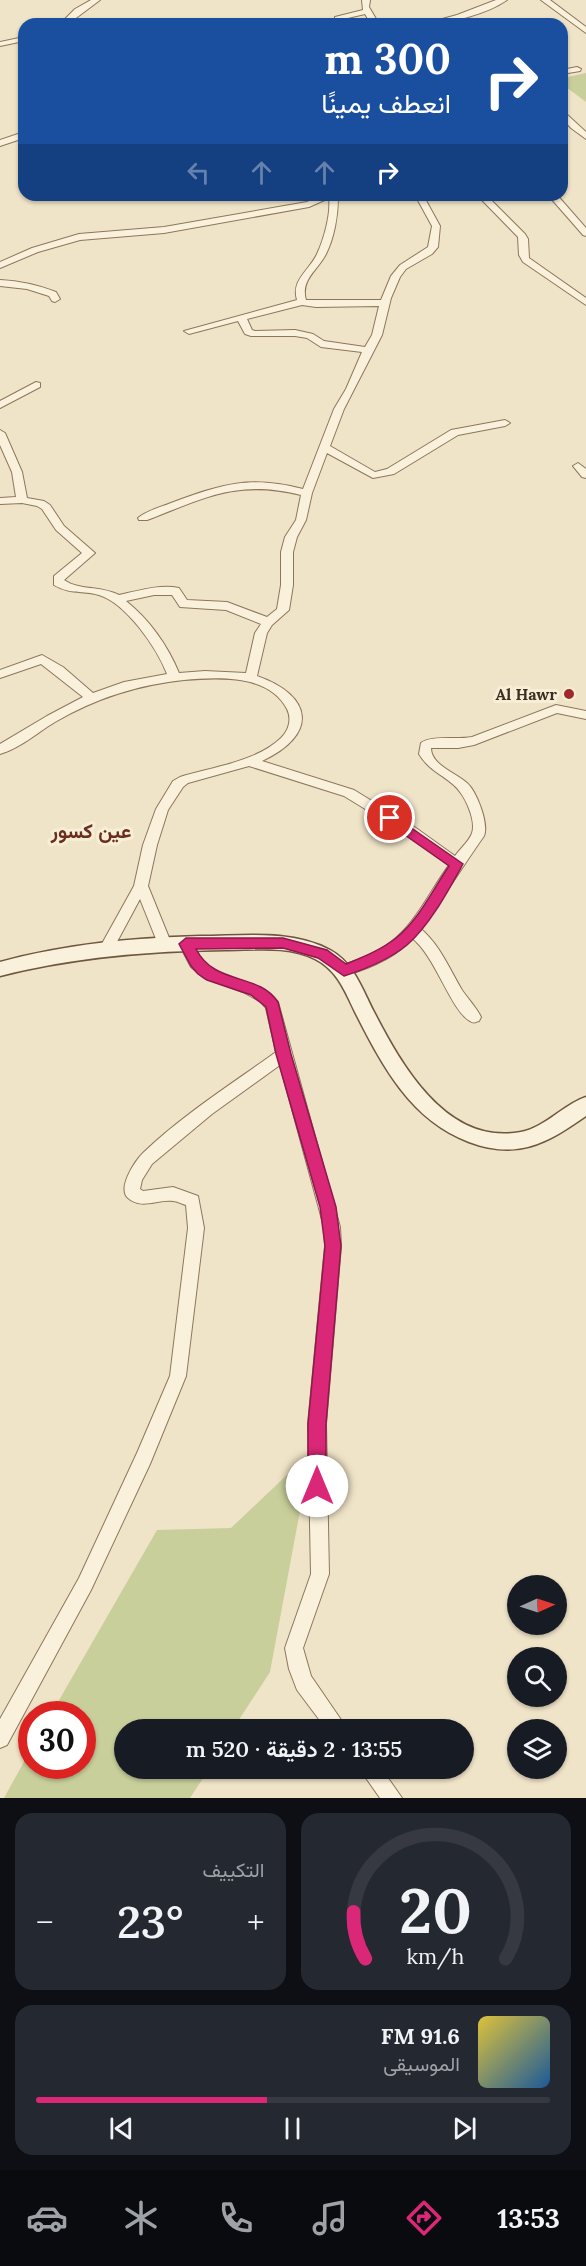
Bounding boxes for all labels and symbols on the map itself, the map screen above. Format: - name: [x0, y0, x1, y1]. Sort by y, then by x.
- place label: Al Hawr: [496, 684, 557, 704]
- marker: Al Hawr: [562, 687, 576, 701]
- pin: [364, 792, 415, 843]
- district label: عين كسور: [50, 818, 131, 844]
- position arrow: [285, 1454, 349, 1518]
- north arrow: [507, 1575, 567, 1635]
- speed limit sign: 30: [18, 1701, 96, 1779]

